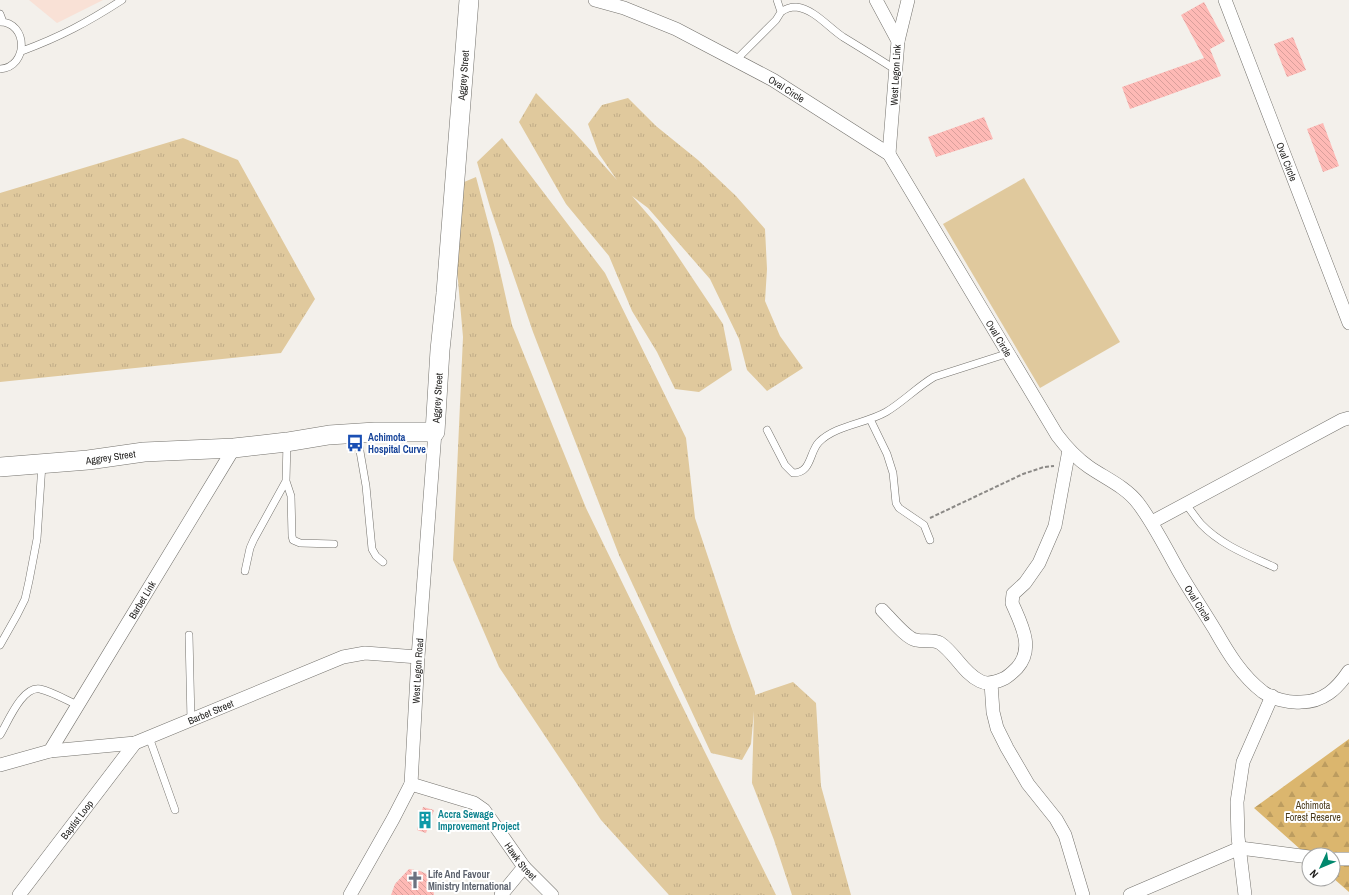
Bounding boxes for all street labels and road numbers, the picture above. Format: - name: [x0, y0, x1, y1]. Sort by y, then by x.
- street label: West Legon Link: [887, 43, 904, 106]
- street label: Aggrey Street: [455, 49, 472, 102]
- street label: Oval Circle: [766, 73, 807, 106]
- street label: Oval Circle: [1273, 140, 1300, 183]
- street label: Oval Circle: [983, 318, 1015, 360]
- street label: Aggrey Street: [429, 372, 446, 424]
- street label: Aggrey Street: [84, 447, 137, 467]
- street label: Barbet Link: [126, 578, 159, 621]
- street label: Oval Circle: [1181, 583, 1214, 624]
- street label: West Legon Road: [409, 638, 426, 704]
- street label: Barbet Street: [186, 697, 236, 727]
- street label: Baptist Loop: [58, 797, 96, 842]
- street label: Hawk Street: [502, 840, 540, 884]

